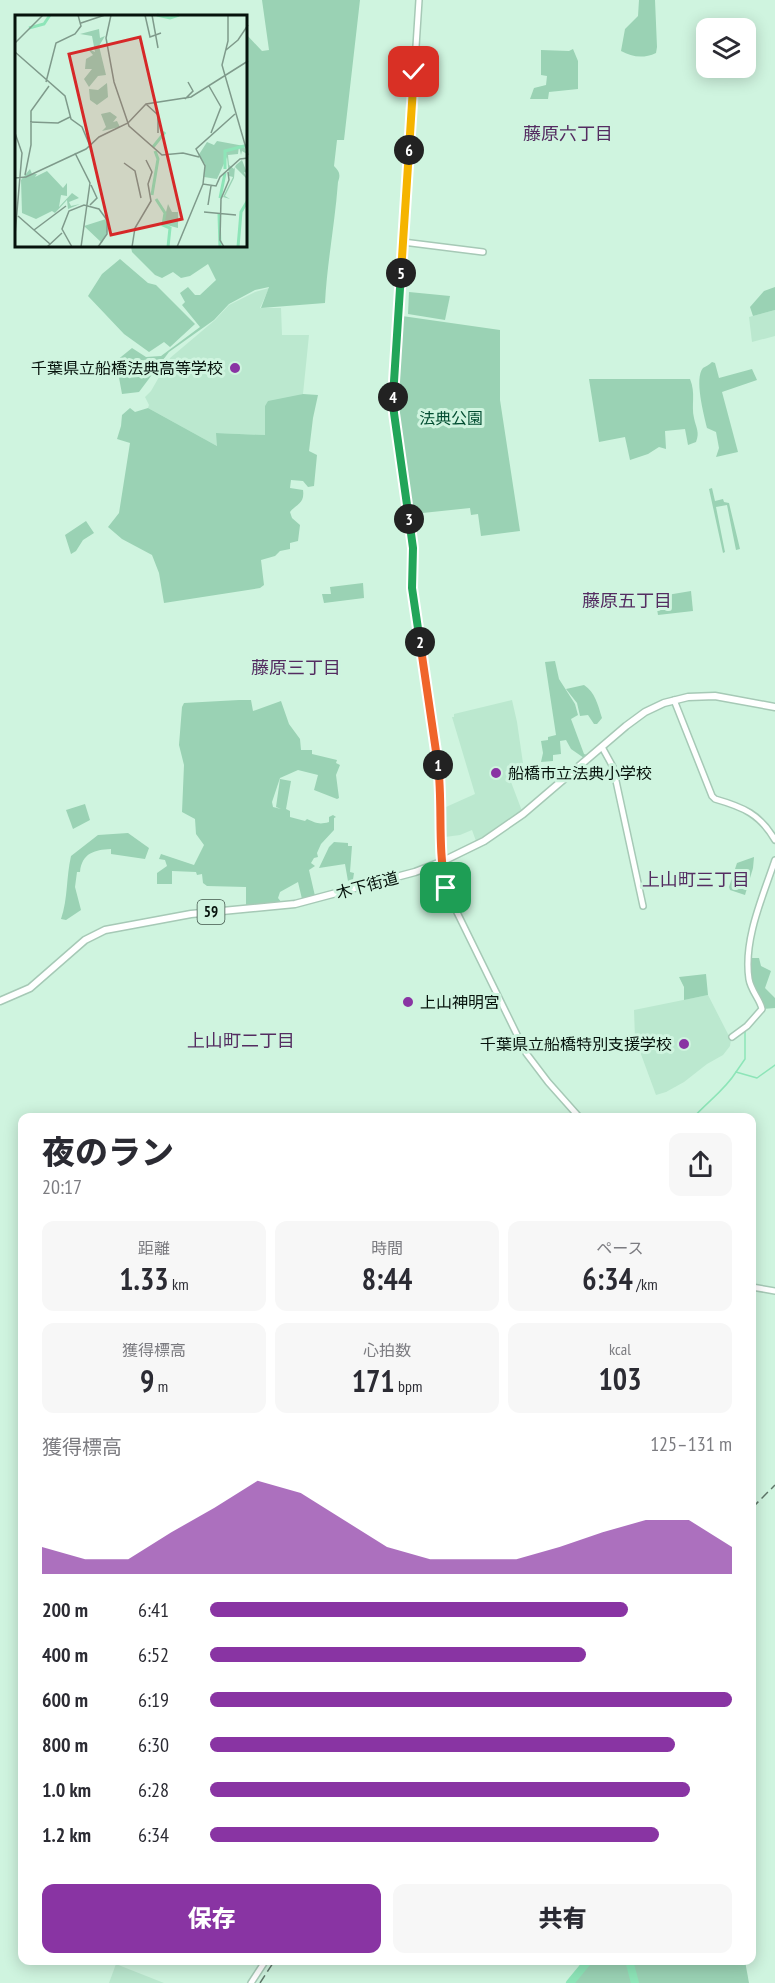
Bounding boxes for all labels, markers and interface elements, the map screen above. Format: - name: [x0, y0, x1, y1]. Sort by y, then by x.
- inset map: [15, 15, 248, 248]
- map controls: [696, 18, 756, 78]
- button: layers: [696, 18, 756, 78]
- pin: [388, 46, 439, 97]
- icon: check: [397, 55, 430, 88]
- district label: 藤原六丁目: [523, 122, 613, 145]
- pin: 6: [394, 135, 424, 165]
- text: 6: [405, 140, 413, 160]
- pin: 5: [386, 258, 416, 288]
- text: 5: [397, 263, 405, 283]
- place label: 千葉県立船橋法典高等学校: [31, 358, 223, 378]
- marker: 千葉県立船橋法典高等学校: [228, 361, 242, 375]
- pin: 4: [378, 382, 408, 412]
- text: 4: [389, 387, 397, 407]
- park label: 法典公園: [419, 408, 483, 428]
- pin: 3: [394, 504, 424, 534]
- text: 3: [405, 509, 413, 529]
- district label: 藤原五丁目: [582, 589, 672, 612]
- pin: 2: [405, 627, 435, 657]
- text: 2: [416, 632, 424, 652]
- district label: 藤原三丁目: [251, 656, 341, 679]
- pin: 1: [423, 750, 453, 780]
- text: 1: [434, 755, 442, 775]
- place label: 船橋市立法典小学校: [508, 763, 652, 783]
- marker: 船橋市立法典小学校: [489, 766, 503, 780]
- pin: [420, 862, 471, 913]
- street label: 木下街道: [333, 867, 401, 903]
- district label: 上山町三丁目: [642, 868, 750, 891]
- icon: arrive: [429, 871, 462, 904]
- road number: 59: [198, 900, 224, 924]
- place label: 上山神明宮: [420, 992, 500, 1012]
- marker: 上山神明宮: [401, 995, 415, 1009]
- district label: 上山町二丁目: [187, 1029, 295, 1052]
- place label: 千葉県立船橋特別支援学校: [480, 1034, 672, 1054]
- marker: 千葉県立船橋特別支援学校: [677, 1037, 691, 1051]
- text: 夜のラン: [42, 1130, 174, 1173]
- button: share: [669, 1133, 732, 1196]
- text: 20:17: [42, 1174, 82, 1200]
- text: 距離: [138, 1238, 170, 1258]
- text: 時間: [371, 1238, 403, 1258]
- text: ペース: [596, 1238, 644, 1258]
- text: 1.33: [119, 1259, 169, 1298]
- text: 8:44: [362, 1259, 412, 1298]
- text: 6:34: [582, 1259, 633, 1298]
- text: km: [169, 1274, 189, 1294]
- text: /km: [633, 1274, 658, 1294]
- text: kcal: [609, 1339, 631, 1359]
- text: 獲得標高: [122, 1340, 186, 1360]
- text: 心拍数: [363, 1340, 411, 1360]
- text: 103: [598, 1359, 642, 1398]
- text: 9: [140, 1361, 154, 1400]
- text: 171: [352, 1361, 395, 1400]
- text: m: [154, 1376, 168, 1396]
- text: bpm: [395, 1376, 422, 1396]
- text: 125–131 m: [650, 1431, 732, 1457]
- text: 獲得標高: [42, 1434, 122, 1460]
- text: 200 m: [42, 1597, 88, 1623]
- text: 6:41: [138, 1597, 169, 1623]
- text: 400 m: [42, 1642, 88, 1668]
- text: 6:52: [138, 1642, 169, 1668]
- text: 600 m: [42, 1687, 88, 1713]
- text: 6:19: [138, 1687, 169, 1713]
- text: 800 m: [42, 1732, 88, 1758]
- text: 6:30: [138, 1732, 169, 1758]
- text: 1.0 km: [42, 1777, 91, 1803]
- text: 6:28: [138, 1777, 169, 1803]
- text: 1.2 km: [42, 1822, 91, 1848]
- text: 6:34: [138, 1822, 169, 1848]
- button: 保存: [42, 1884, 381, 1953]
- button: 共有: [393, 1884, 732, 1953]

